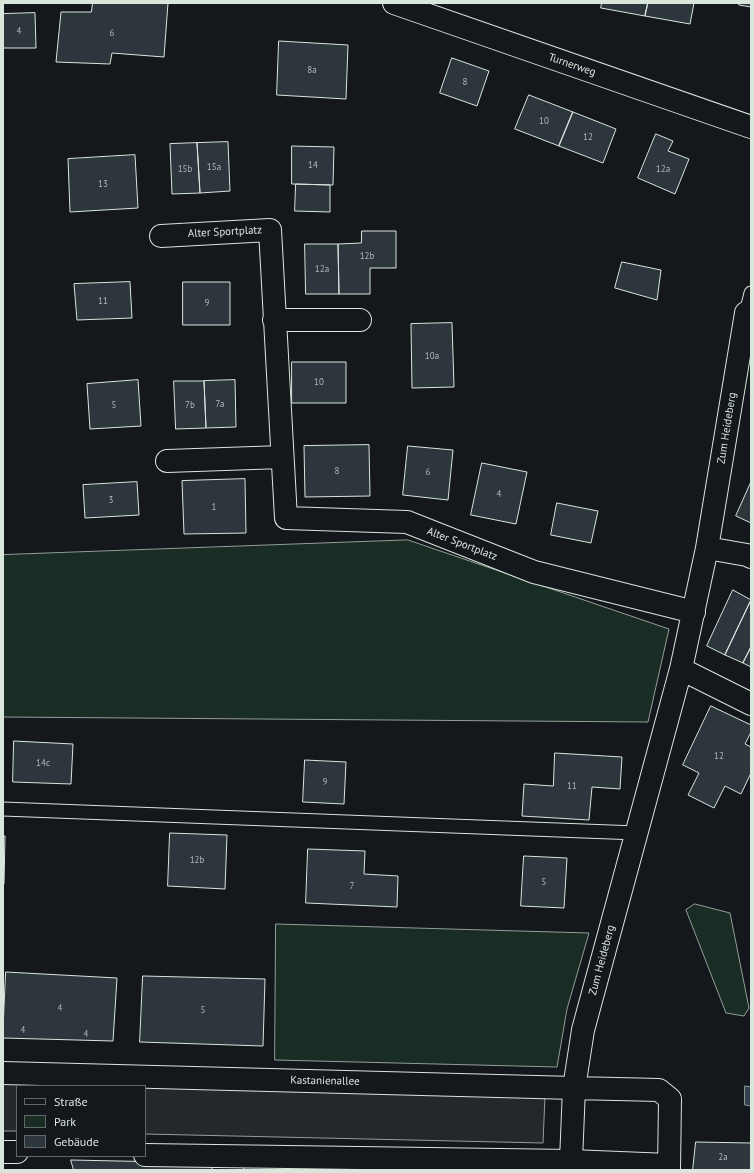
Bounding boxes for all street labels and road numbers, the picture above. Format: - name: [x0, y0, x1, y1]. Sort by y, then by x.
- street label: Turnerweg: [547, 51, 597, 79]
- street label: Alter Sportplatz: [188, 223, 262, 241]
- street label: Zum Heideberg: [715, 391, 739, 465]
- street label: Alter Sportplatz: [425, 525, 499, 563]
- street label: Zum Heideberg: [586, 923, 618, 997]
- street label: Kastanienallee: [290, 1074, 360, 1088]

